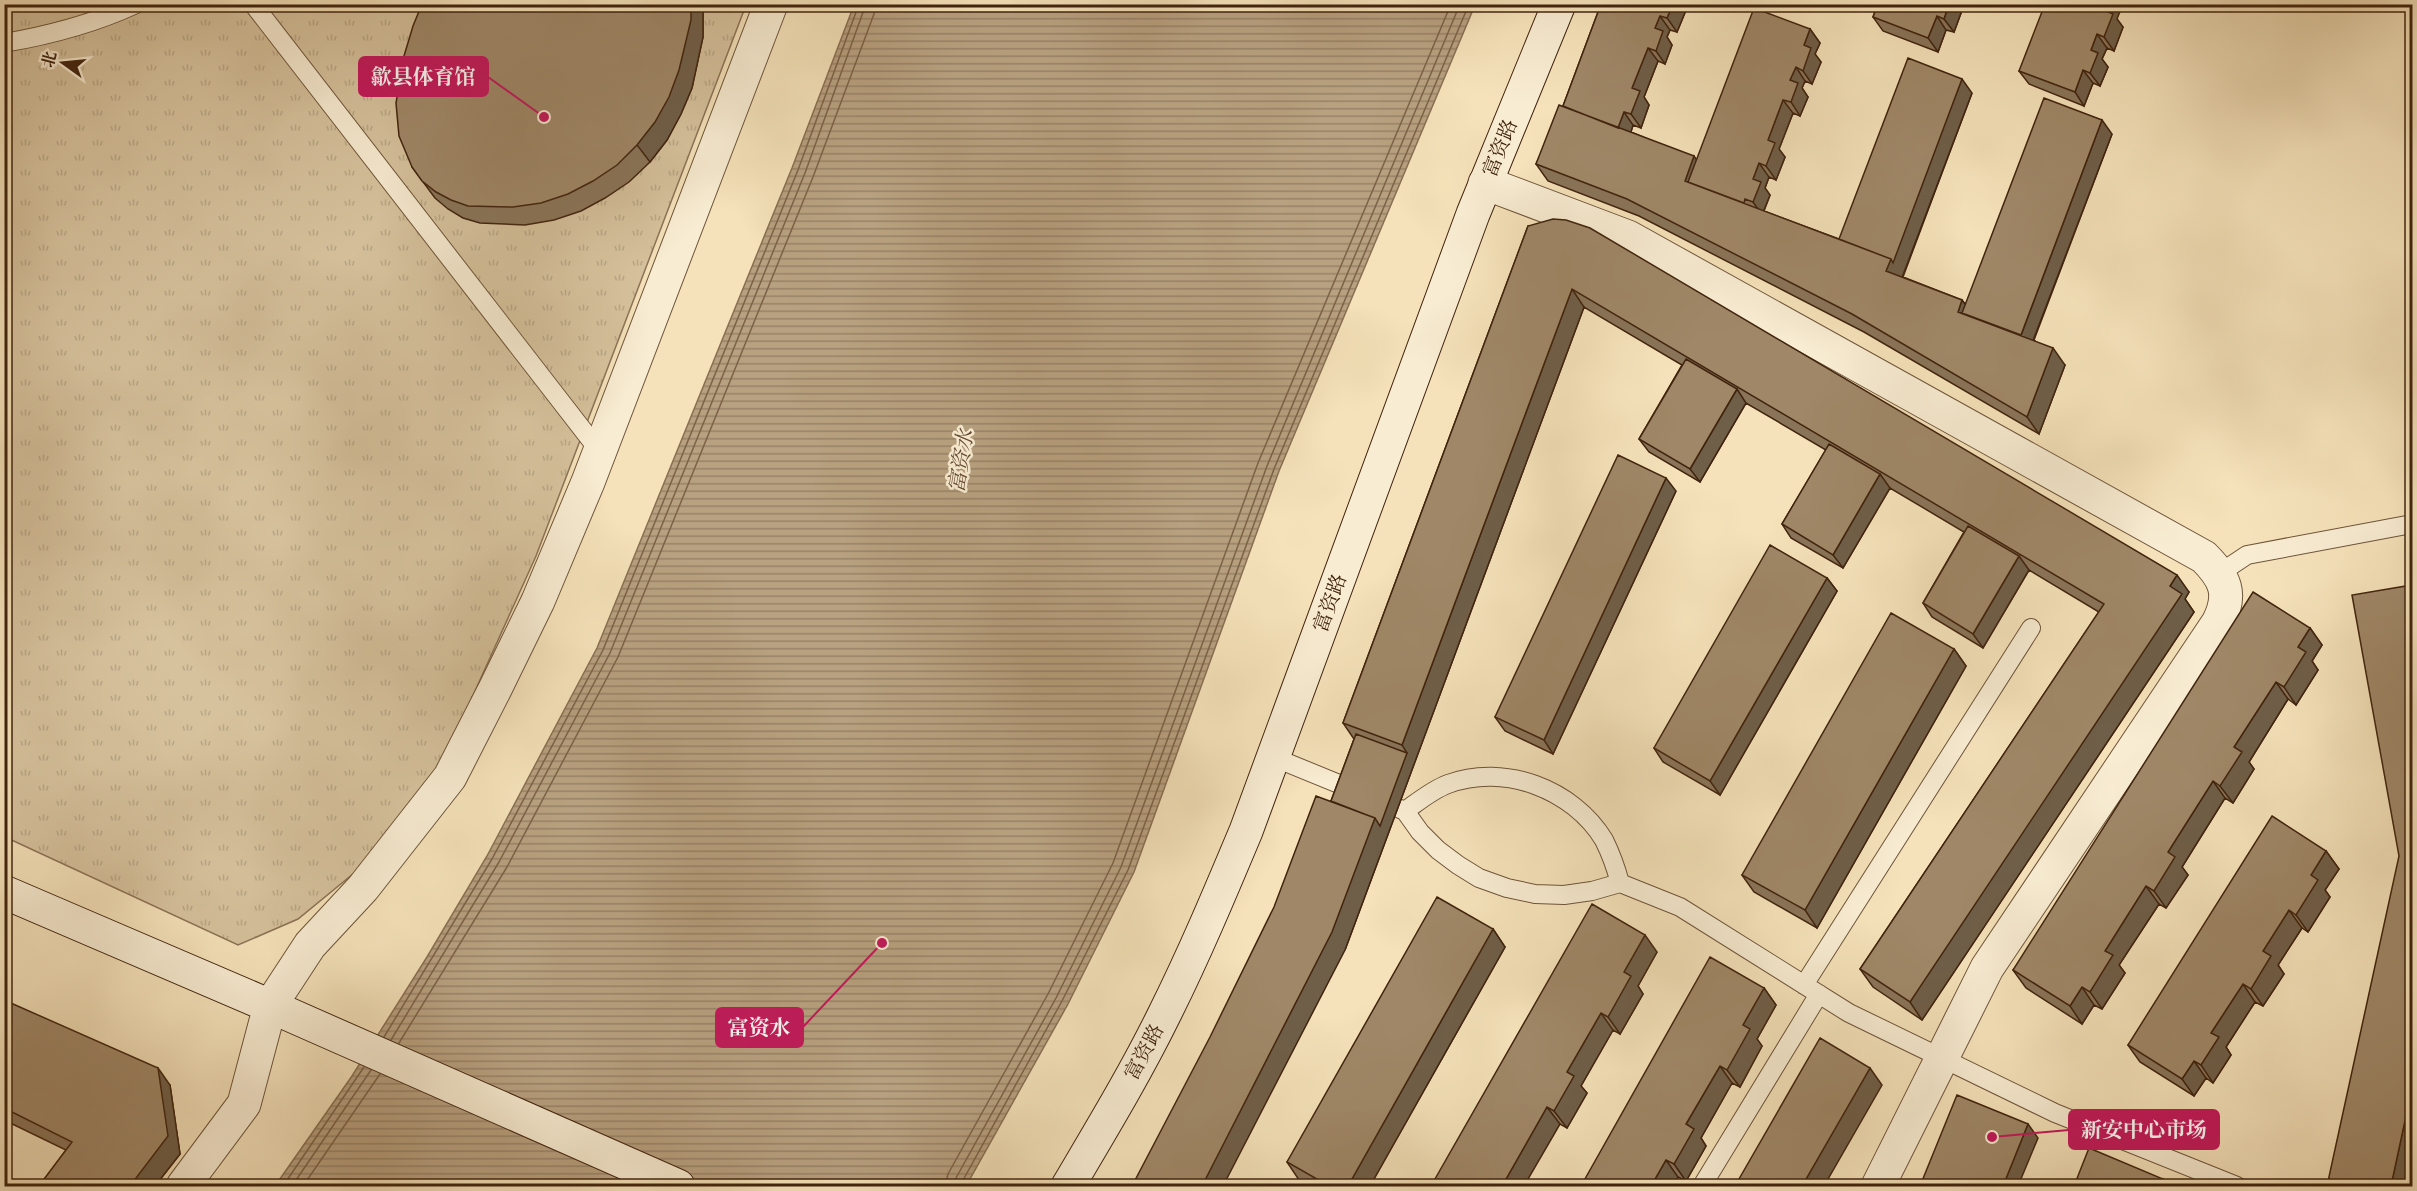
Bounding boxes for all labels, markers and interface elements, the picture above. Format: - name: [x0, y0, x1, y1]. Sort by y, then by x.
- north arrow: [33, 33, 93, 93]
- text: 北: [38, 49, 60, 69]
- callout: 歙县体育馆: [359, 57, 488, 96]
- text: 歙县体育馆: [371, 65, 476, 89]
- street label: 富资路: [1478, 116, 1522, 180]
- water label: 富资水: [944, 426, 978, 494]
- street label: 富资路: [1309, 571, 1351, 635]
- callout: 富资水: [716, 1008, 803, 1047]
- text: 富资水: [728, 1016, 791, 1040]
- street label: 富资路: [1120, 1020, 1168, 1084]
- callout: 新安中心市场: [2069, 1110, 2219, 1149]
- text: 新安中心市场: [2081, 1118, 2207, 1142]

